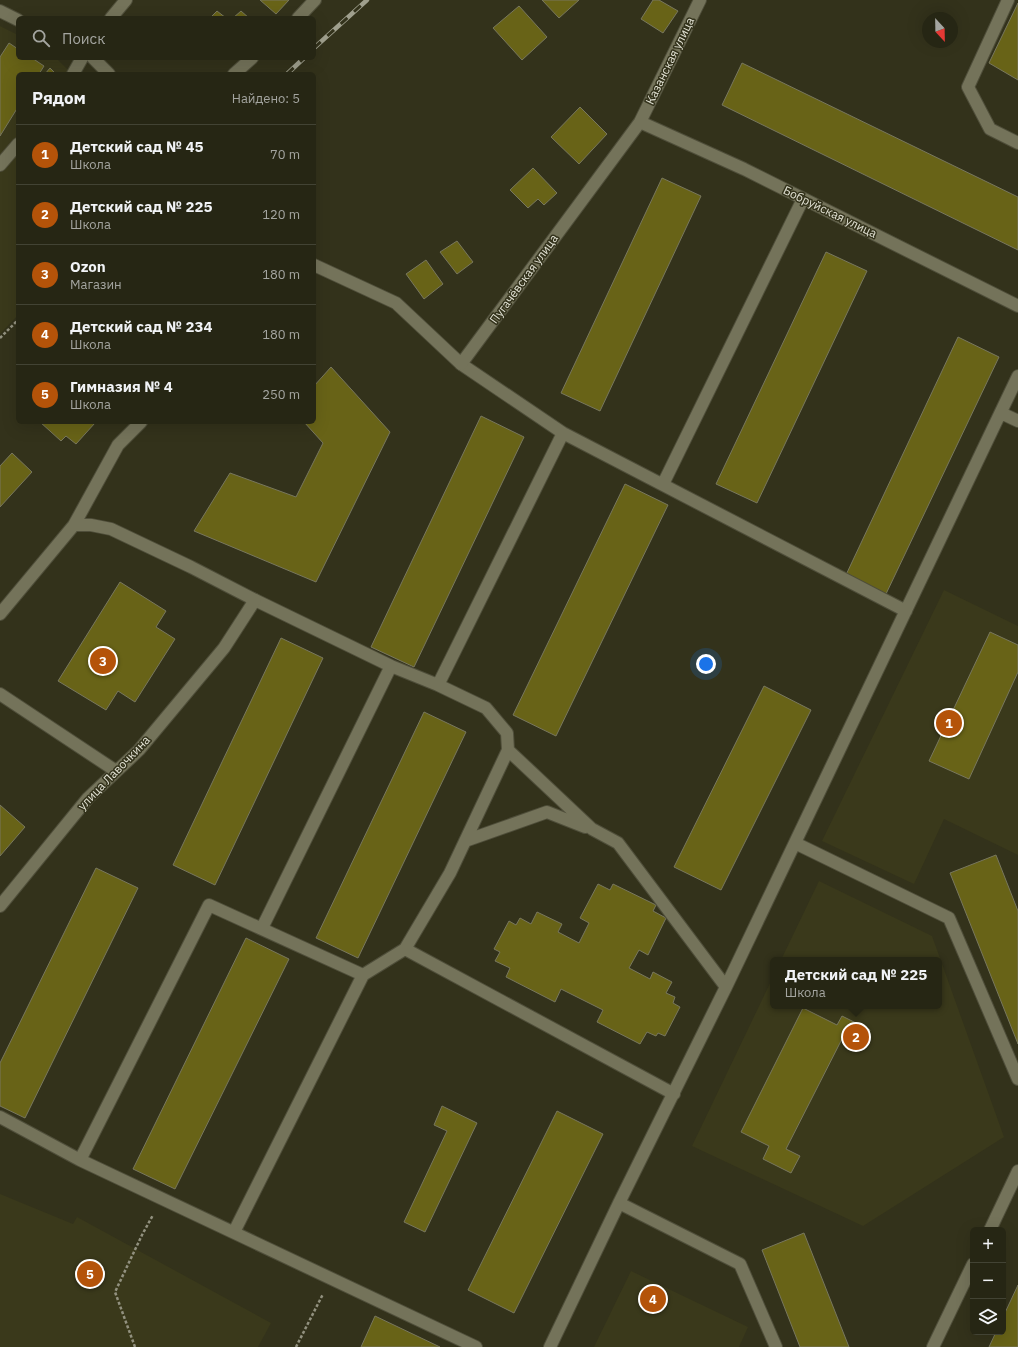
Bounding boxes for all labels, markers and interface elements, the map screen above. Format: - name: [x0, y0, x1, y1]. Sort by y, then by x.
- north arrow: [922, 12, 958, 48]
- street label: Казанская улица: [642, 14, 697, 107]
- search box: [16, 16, 316, 60]
- icon: search: [30, 27, 52, 49]
- text: Поиск: [62, 29, 105, 48]
- text: Рядом: [32, 87, 86, 109]
- text: Найдено: 5: [232, 90, 300, 107]
- text: Детский сад № 45: [70, 137, 203, 156]
- text: 1: [41, 146, 49, 163]
- text: 70 m: [270, 146, 300, 163]
- text: Школа: [70, 156, 111, 173]
- street label: Бобруйская улица: [781, 182, 880, 241]
- text: Детский сад № 225: [70, 197, 212, 216]
- text: 2: [41, 206, 49, 223]
- text: 120 m: [262, 206, 300, 223]
- text: Школа: [70, 216, 111, 233]
- street label: Пугачёвская улица: [486, 231, 561, 326]
- text: Ozon: [70, 257, 106, 276]
- text: 3: [41, 266, 49, 283]
- text: 180 m: [262, 266, 300, 283]
- text: Магазин: [70, 276, 122, 293]
- text: Детский сад № 234: [70, 317, 212, 336]
- text: 4: [41, 326, 49, 343]
- text: 180 m: [262, 326, 300, 343]
- text: Школа: [70, 336, 111, 353]
- text: Гимназия № 4: [70, 377, 173, 396]
- text: 5: [41, 386, 49, 403]
- text: 250 m: [262, 386, 300, 403]
- text: Школа: [70, 396, 111, 413]
- pin: 3: [90, 646, 116, 676]
- your location: [696, 654, 716, 674]
- pin: 1: [936, 708, 962, 738]
- street label: улица Лавочкина: [74, 732, 153, 813]
- popup: [770, 957, 942, 1009]
- text: Детский сад № 225: [785, 965, 927, 984]
- text: Школа: [785, 984, 826, 1001]
- pin: 2: [843, 1022, 869, 1052]
- map controls: [970, 1227, 1006, 1335]
- button: +: [970, 1227, 1006, 1263]
- pin: 5: [77, 1259, 103, 1289]
- button: −: [970, 1263, 1006, 1299]
- pin: 4: [640, 1284, 666, 1314]
- button: layers: [970, 1299, 1006, 1335]

